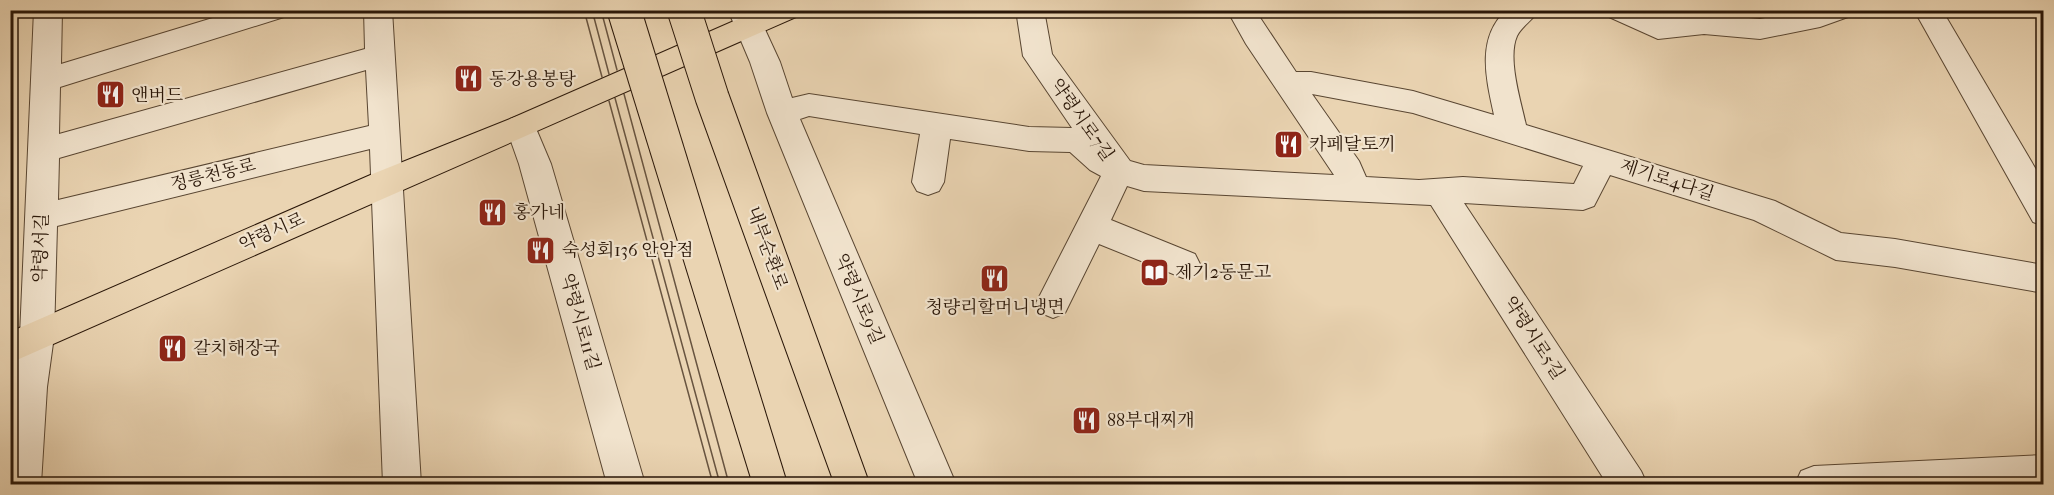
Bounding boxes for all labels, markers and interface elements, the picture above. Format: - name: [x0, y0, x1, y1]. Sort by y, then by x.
- restaurant icon: 동강용봉탕: [452, 63, 484, 95]
- place label: 동강용봉탕: [489, 69, 577, 90]
- street label: 약령시로7길: [1046, 75, 1118, 165]
- restaurant icon: 앤버드: [94, 79, 126, 111]
- place label: 앤버드: [131, 85, 184, 106]
- restaurant icon: 카페달토끼: [1272, 128, 1304, 160]
- place label: 카페달토끼: [1309, 134, 1396, 155]
- street label: 정릉천동로: [168, 154, 258, 196]
- street label: 제기로4다길: [1617, 155, 1717, 205]
- restaurant icon: 홍가네: [476, 196, 508, 228]
- place label: 홍가네: [513, 202, 565, 223]
- street label: 내부순환로: [742, 204, 792, 292]
- street label: 약령시로: [236, 208, 308, 256]
- street label: 약령서길: [29, 213, 53, 283]
- restaurant icon: 숙성회136 안암점: [525, 234, 557, 266]
- place label: 숙성회136 안암점: [562, 240, 694, 261]
- street label: 약령시로9길: [831, 251, 887, 347]
- library icon: 제기2동문고: [1138, 256, 1170, 288]
- restaurant icon: 청량리할머니냉면: [979, 262, 1011, 294]
- place label: 제기2동문고: [1175, 262, 1272, 283]
- street label: 약령시로11길: [556, 271, 604, 373]
- street label: 약령시로5길: [1499, 293, 1569, 383]
- place label: 청량리할머니냉면: [925, 297, 1065, 318]
- restaurant icon: 갈치해장국: [156, 332, 188, 364]
- place label: 갈치해장국: [193, 338, 280, 359]
- restaurant icon: 88부대찌개: [1070, 404, 1102, 436]
- place label: 88부대찌개: [1107, 410, 1195, 431]

